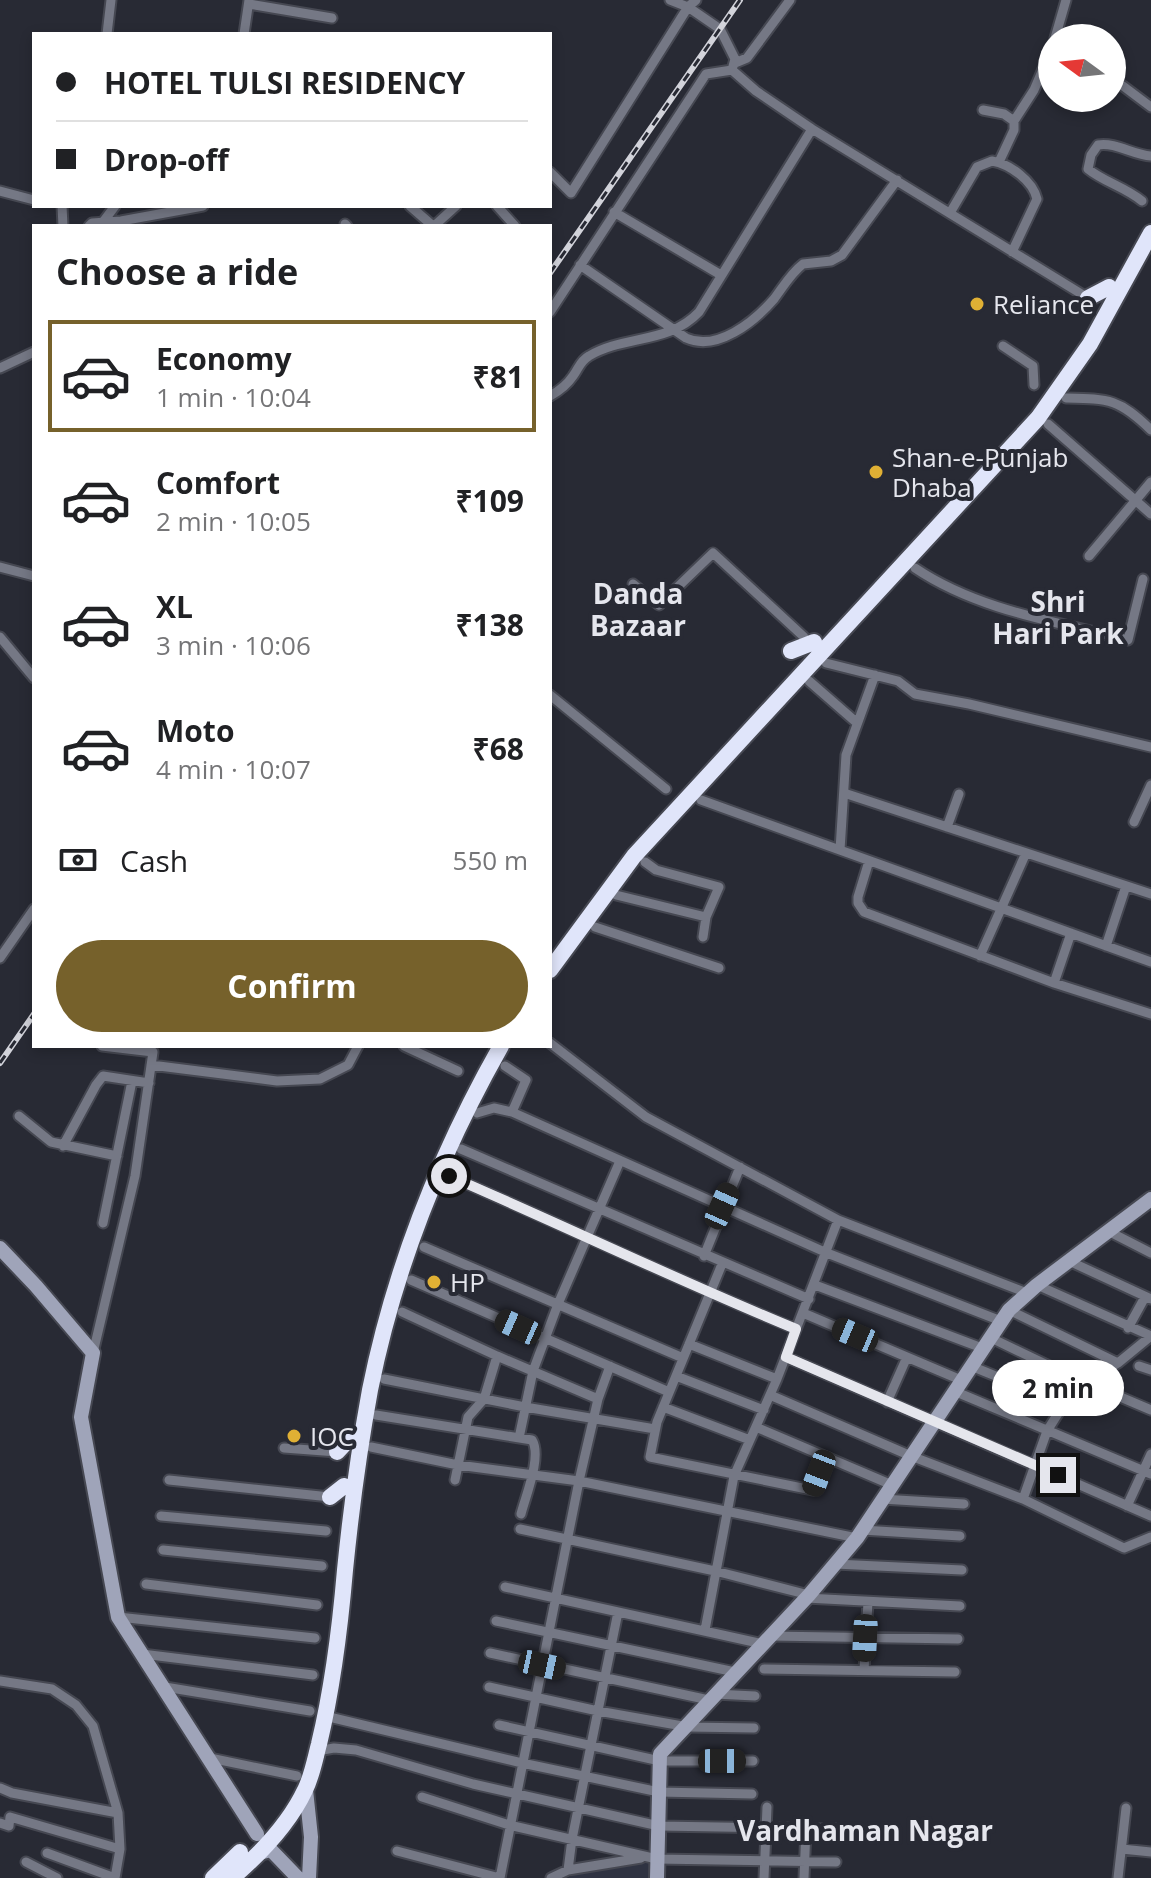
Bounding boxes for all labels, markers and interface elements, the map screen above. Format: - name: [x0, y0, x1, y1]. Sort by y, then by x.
- north arrow: [1038, 24, 1126, 112]
- map controls: [1038, 24, 1126, 112]
- text: HOTEL TULSI RESIDENCY: [104, 62, 465, 103]
- text: Drop-off: [104, 139, 229, 180]
- text: Choose a ride: [56, 247, 298, 296]
- place label: Reliance: [993, 286, 1094, 322]
- marker: Reliance: [968, 295, 986, 313]
- text: Economy: [156, 338, 292, 379]
- icon: car: [60, 340, 132, 412]
- text: ₹81: [473, 356, 524, 397]
- text: 1 min · 10:04: [156, 379, 311, 415]
- place label: Shan-e-Punjab Dhaba: [892, 439, 1068, 505]
- text: Comfort: [156, 462, 280, 503]
- marker: Shan-e-Punjab Dhaba: [867, 463, 885, 481]
- icon: car: [60, 464, 132, 536]
- text: ₹109: [455, 480, 524, 521]
- text: 2 min · 10:05: [156, 503, 311, 539]
- district label: Danda Bazaar: [590, 574, 686, 644]
- district label: Shri Hari Park: [992, 582, 1124, 652]
- text: XL: [156, 586, 193, 627]
- icon: car: [60, 588, 132, 660]
- text: ₹138: [455, 604, 524, 645]
- text: 3 min · 10:06: [156, 627, 311, 663]
- text: Moto: [156, 710, 234, 751]
- icon: car: [60, 712, 132, 784]
- text: ₹68: [473, 728, 524, 769]
- text: 4 min · 10:07: [156, 751, 311, 787]
- icon: cash: [56, 838, 100, 882]
- text: Cash: [120, 840, 188, 881]
- text: 550 m: [453, 842, 528, 878]
- button: Confirm: [56, 940, 528, 1032]
- route start: [431, 1158, 467, 1194]
- car: [701, 1179, 743, 1233]
- place label: HP: [450, 1264, 485, 1300]
- marker: HP: [425, 1273, 443, 1291]
- car: [491, 1306, 545, 1348]
- car: [828, 1315, 882, 1355]
- callout: 2 min: [992, 1359, 1124, 1415]
- text: 2 min: [1022, 1370, 1094, 1406]
- place label: IOC: [310, 1418, 354, 1454]
- marker: IOC: [285, 1427, 303, 1445]
- car: [799, 1446, 839, 1500]
- route end: [1040, 1457, 1076, 1493]
- car: [852, 1613, 878, 1663]
- car: [516, 1648, 568, 1682]
- car: [698, 1749, 746, 1773]
- district label: Vardhaman Nagar: [737, 1811, 993, 1849]

